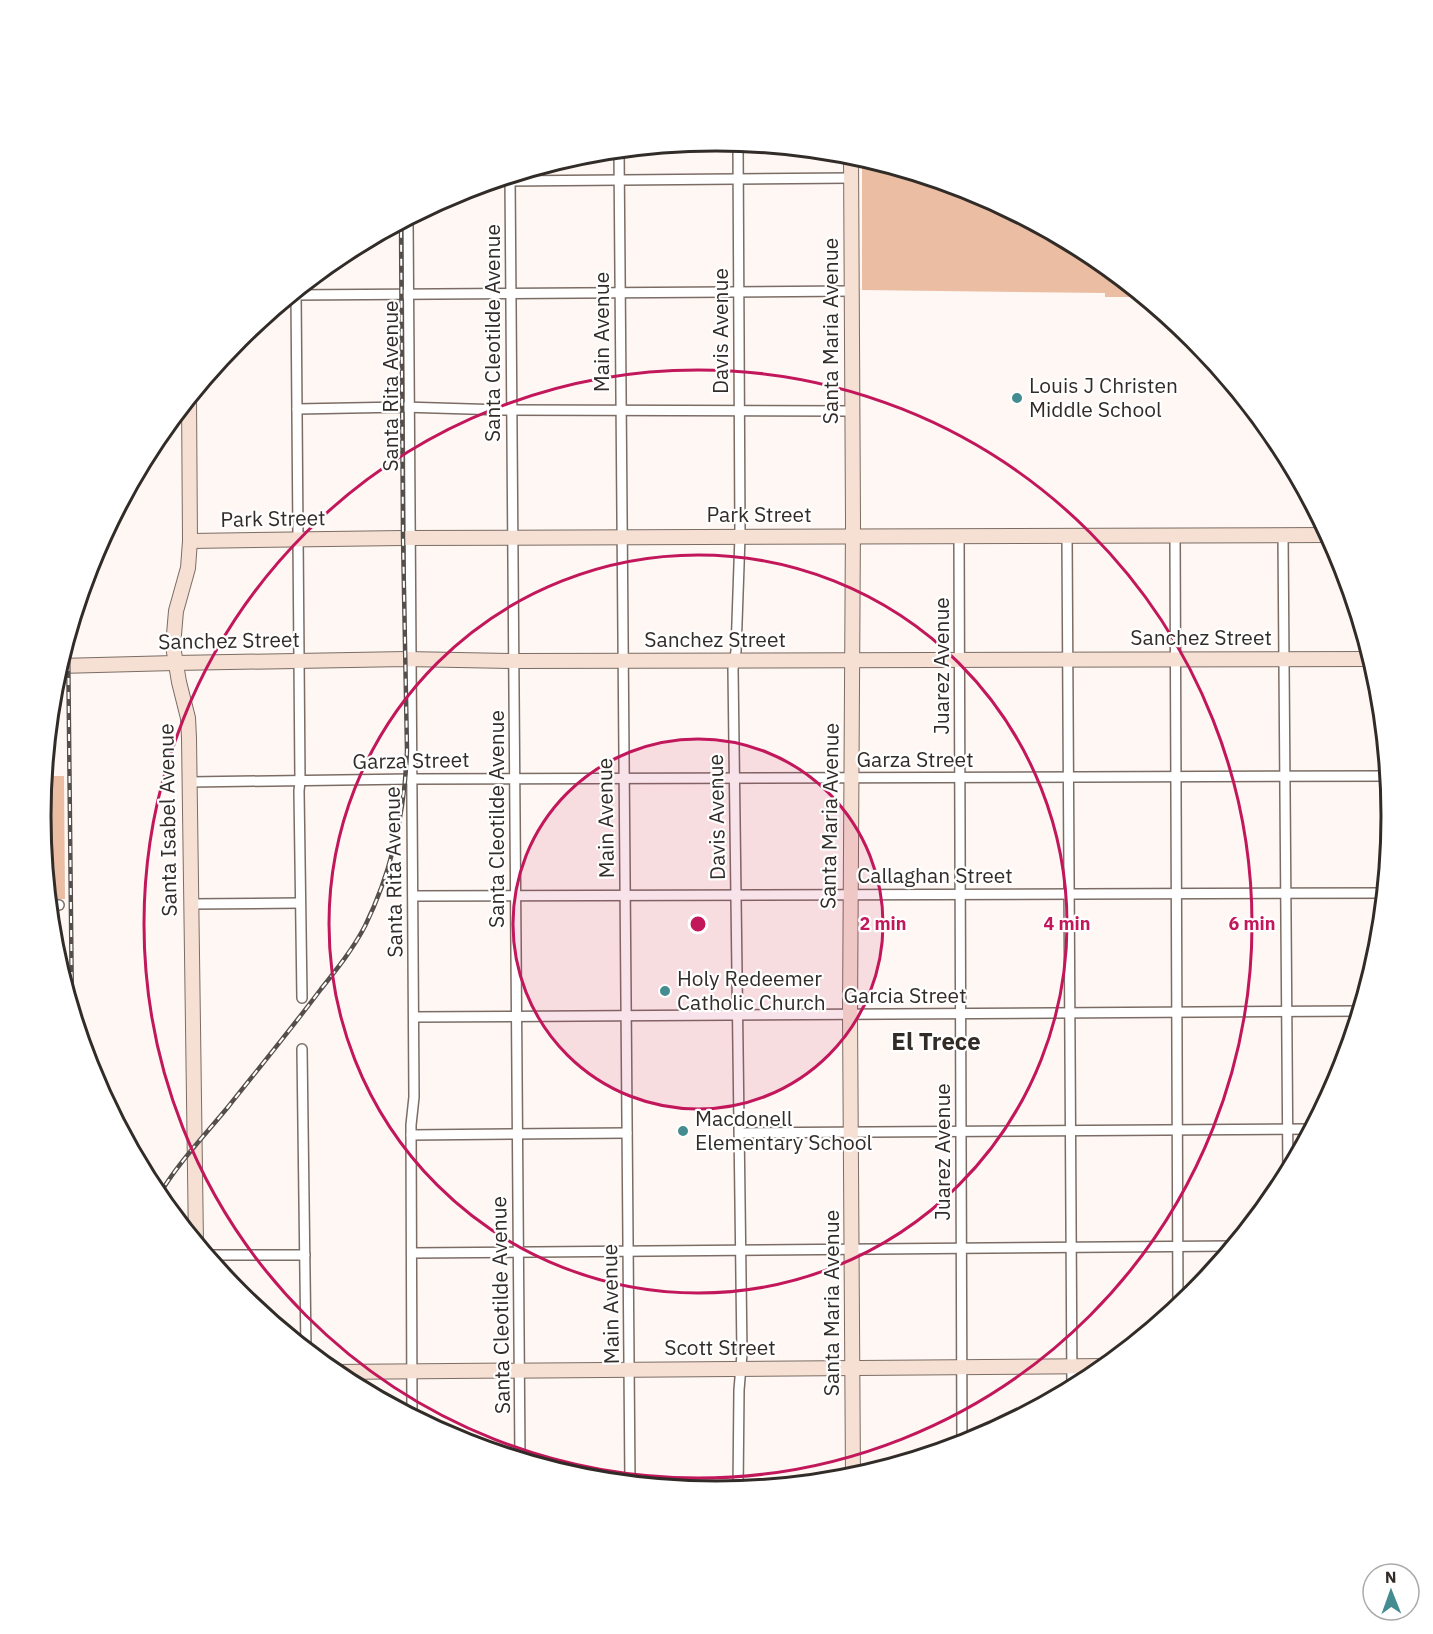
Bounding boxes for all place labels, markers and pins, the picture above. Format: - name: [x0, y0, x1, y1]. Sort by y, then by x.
- place label: Louis J Christen Middle School: [1029, 371, 1178, 423]
- marker: Louis J Christen Middle School: [1010, 391, 1024, 405]
- centre of rings: [688, 914, 708, 934]
- place label: Holy Redeemer Catholic Church: [677, 964, 826, 1016]
- marker: Holy Redeemer Catholic Church: [658, 984, 672, 998]
- place label: Macdonell Elementary School: [695, 1104, 872, 1156]
- marker: Macdonell Elementary School: [676, 1124, 690, 1138]

